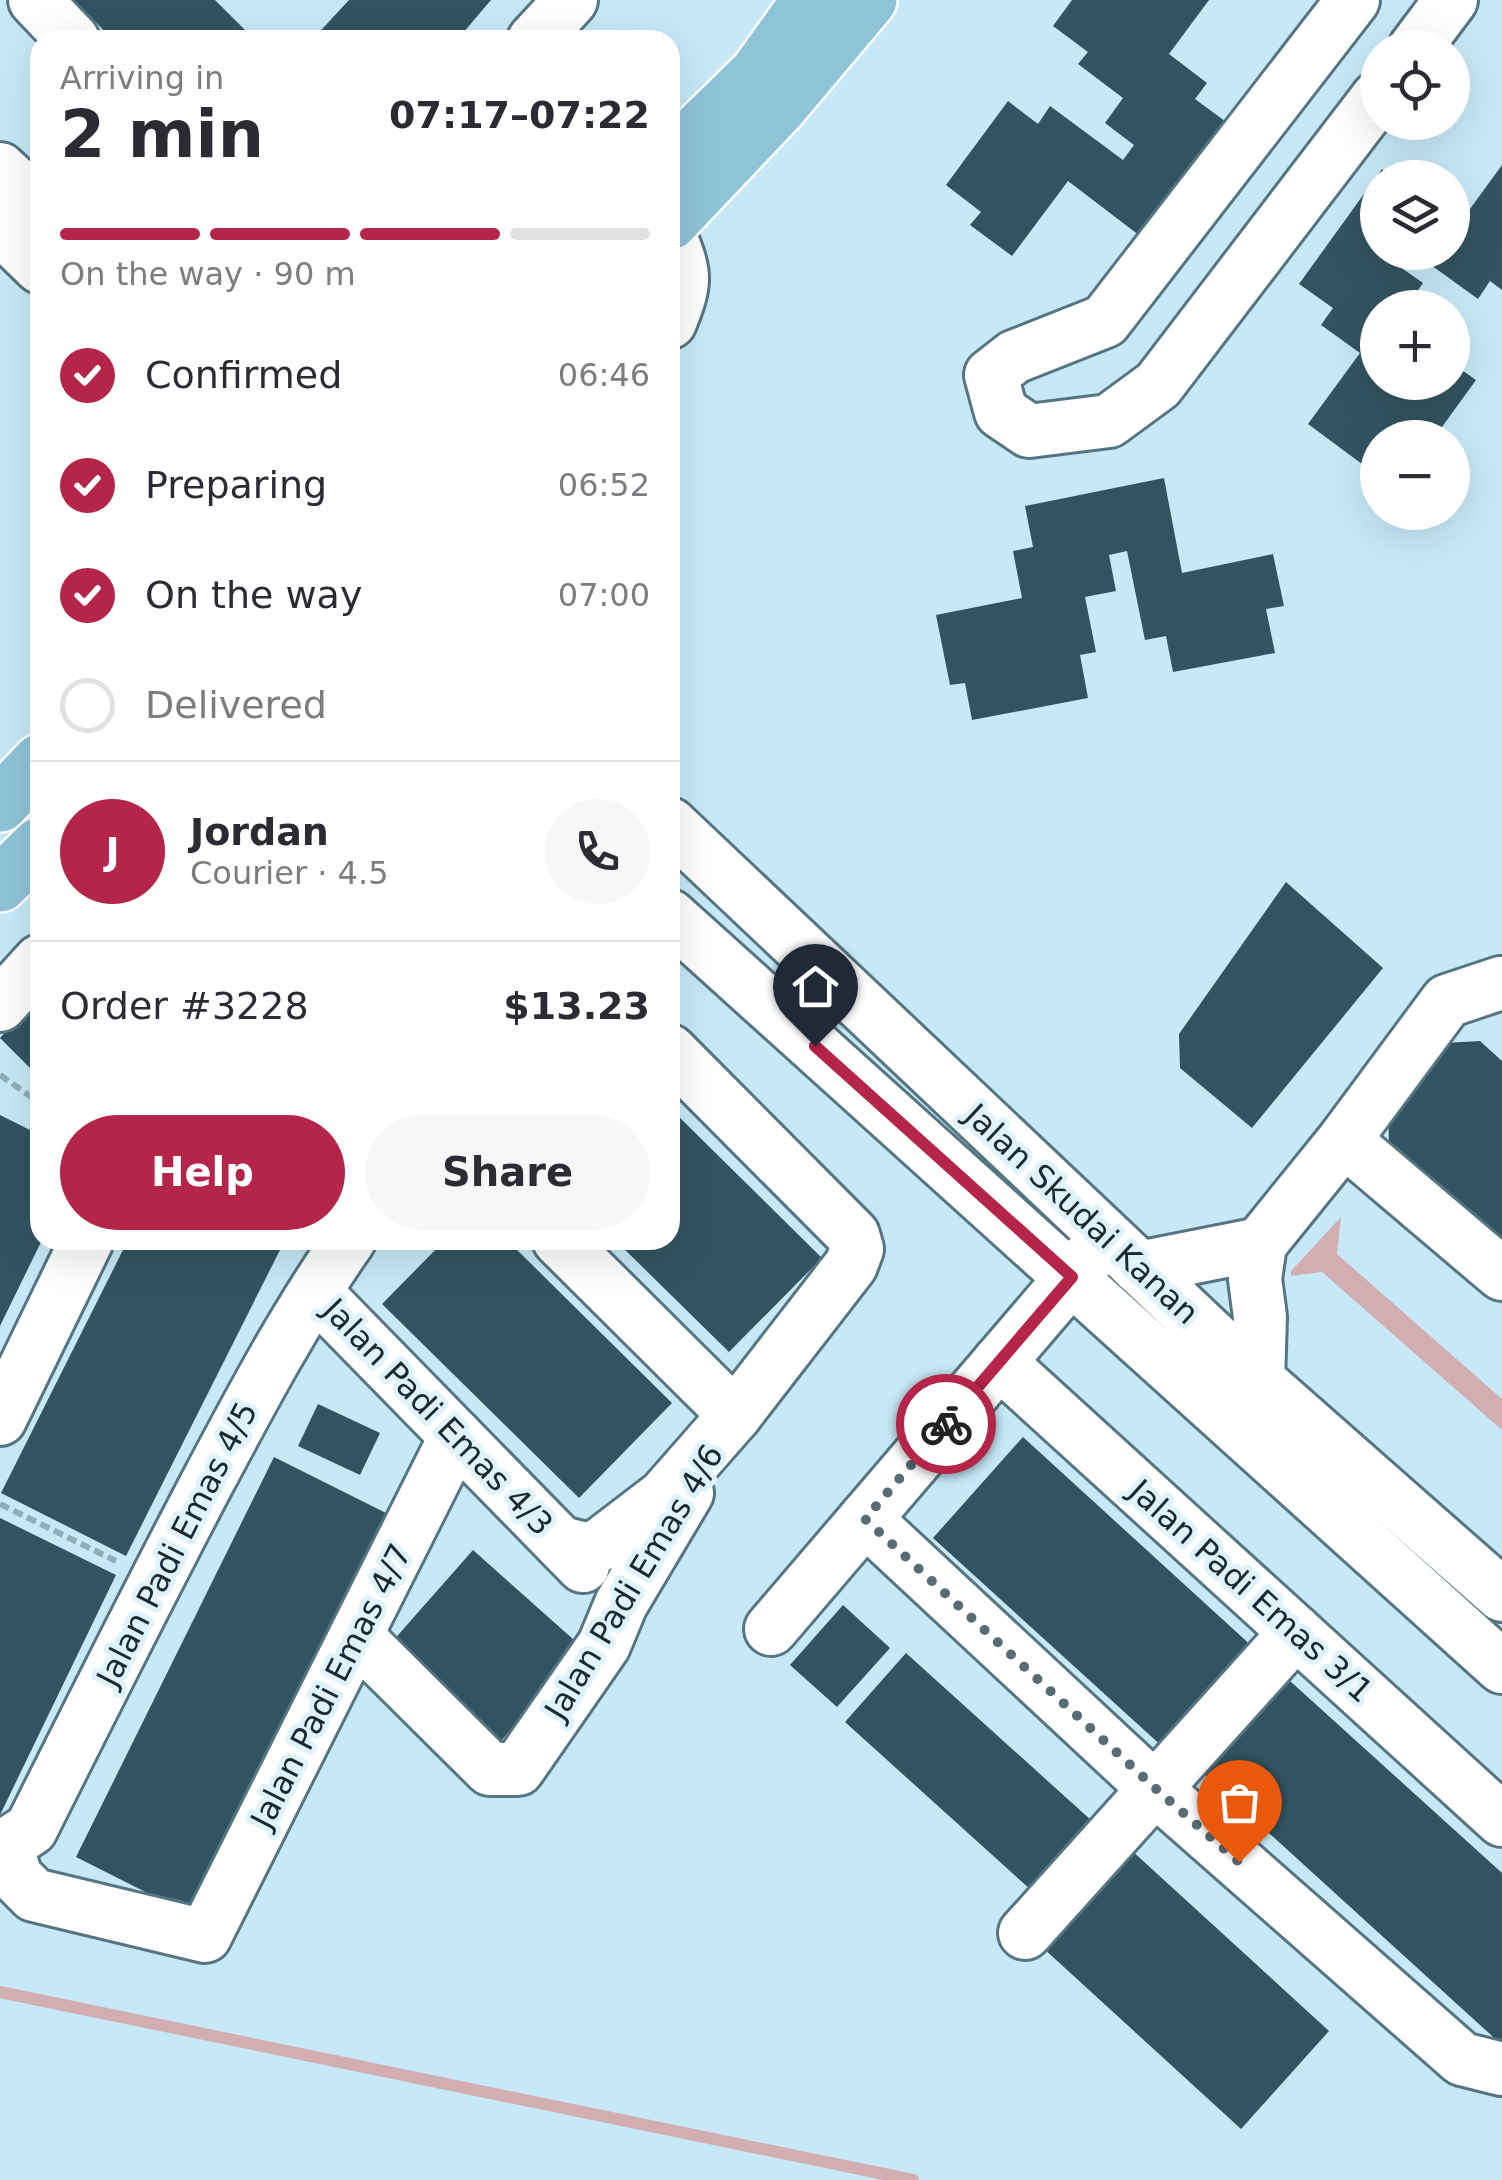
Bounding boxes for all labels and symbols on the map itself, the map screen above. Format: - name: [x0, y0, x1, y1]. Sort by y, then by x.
- pin: [773, 944, 858, 1047]
- street label: Jalan Skudai Kanan: [956, 1095, 1207, 1332]
- street label: Jalan Padi Emas 4/3: [314, 1289, 561, 1543]
- courier: [896, 1374, 996, 1474]
- street label: Jalan Padi Emas 4/5: [88, 1395, 265, 1694]
- street label: Jalan Padi Emas 4/6: [536, 1438, 731, 1728]
- street label: Jalan Padi Emas 3/1: [1120, 1470, 1380, 1710]
- street label: Jalan Padi Emas 4/7: [242, 1537, 419, 1836]
- pin: [1197, 1760, 1282, 1863]

